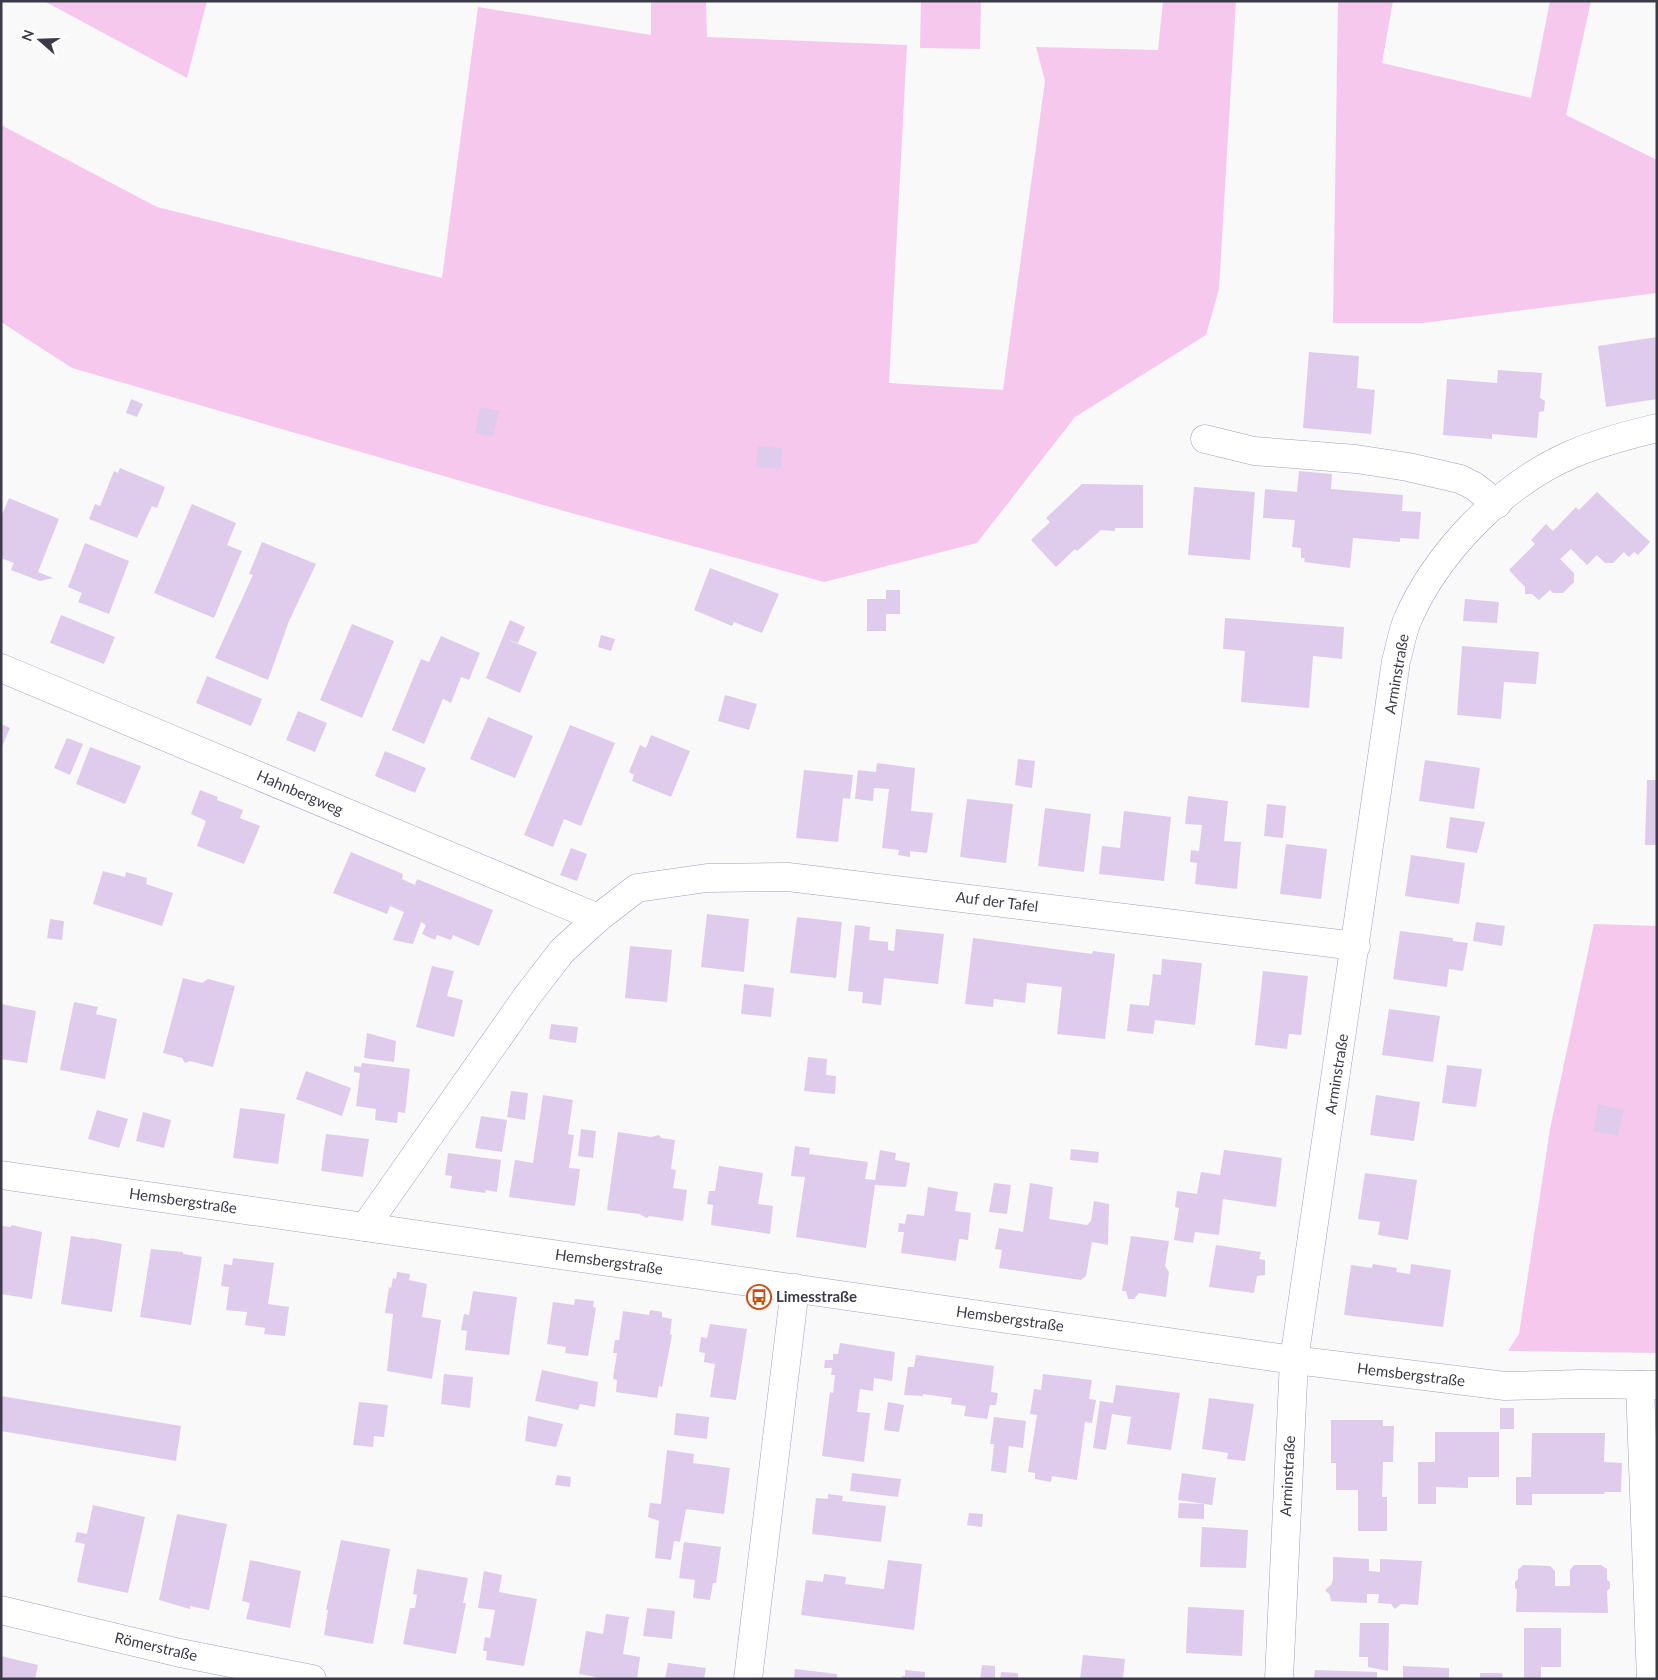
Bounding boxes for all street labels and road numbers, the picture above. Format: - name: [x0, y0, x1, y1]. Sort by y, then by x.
- street label: Arminstraße: [1380, 632, 1412, 715]
- street label: Hahnbergweg: [254, 766, 347, 818]
- street label: Auf der Tafel: [955, 887, 1039, 915]
- street label: Arminstraße: [1321, 1032, 1351, 1115]
- street label: Hemsbergstraße: [128, 1184, 238, 1216]
- street label: Hemsbergstraße: [554, 1245, 664, 1277]
- street label: Hemsbergstraße: [955, 1302, 1065, 1334]
- street label: Hemsbergstraße: [1356, 1358, 1466, 1390]
- street label: Arminstraße: [1276, 1435, 1298, 1517]
- street label: Römerstraße: [113, 1628, 199, 1664]

